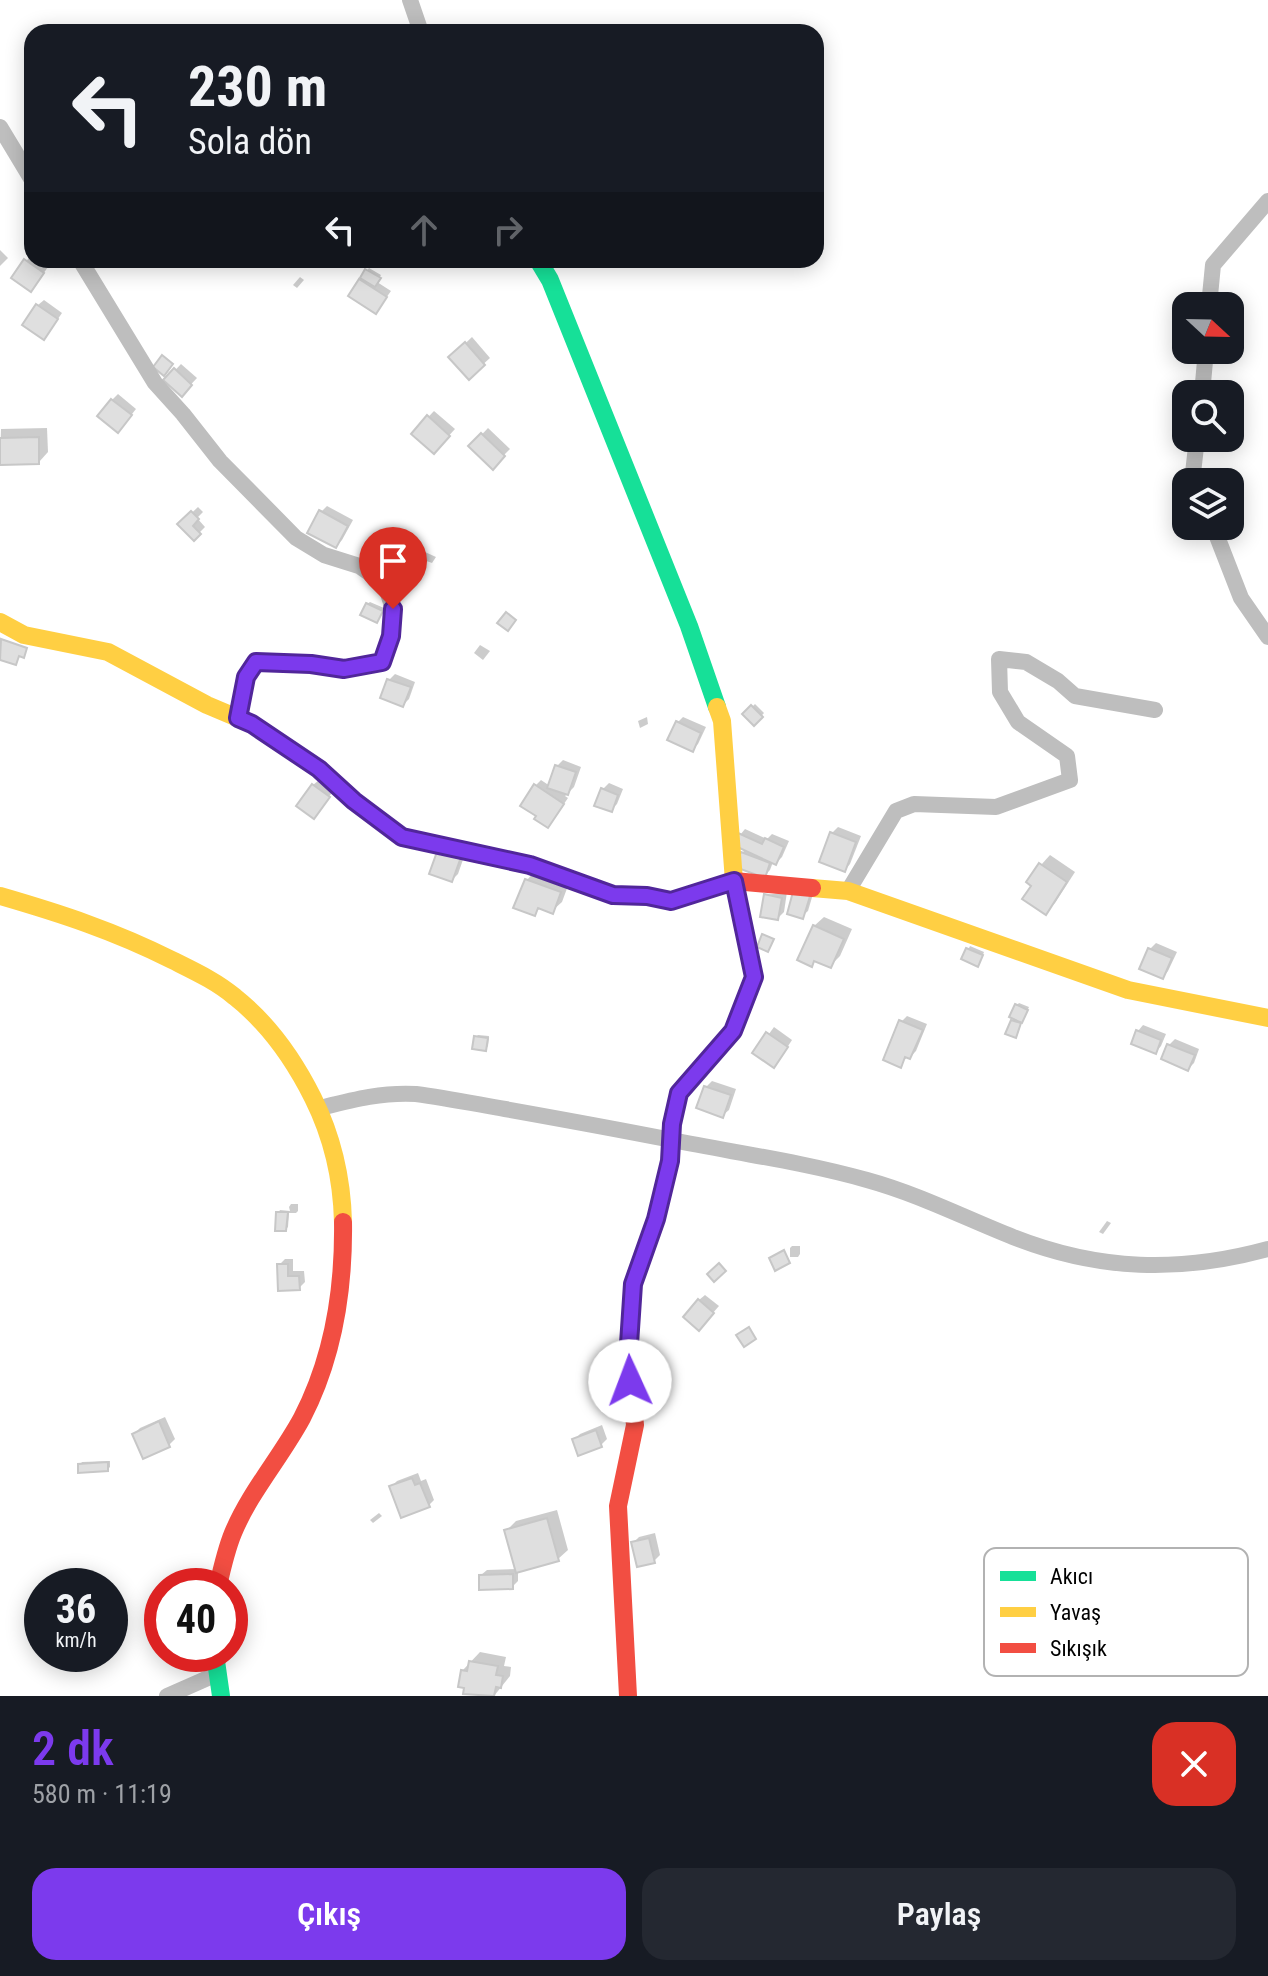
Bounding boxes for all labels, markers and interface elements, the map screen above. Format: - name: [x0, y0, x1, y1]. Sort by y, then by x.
- text: 230 m: [188, 54, 327, 120]
- icon: left: [56, 56, 160, 160]
- text: Sola dön: [188, 121, 312, 163]
- icon: left: [318, 208, 362, 252]
- icon: ahead: [402, 208, 446, 252]
- icon: right: [486, 208, 530, 252]
- north arrow: [1172, 292, 1244, 364]
- map controls: [1172, 292, 1244, 540]
- button: search: [1172, 380, 1244, 452]
- button: layers: [1172, 468, 1244, 540]
- pin: [359, 527, 427, 609]
- icon: arrive: [371, 539, 415, 583]
- position arrow: [588, 1339, 672, 1423]
- legend: [984, 1548, 1248, 1676]
- text: Akıcı: [1050, 1564, 1093, 1589]
- speed limit sign: 40: [144, 1568, 248, 1672]
- text: 36: [56, 1586, 96, 1633]
- text: Yavaş: [1050, 1600, 1101, 1625]
- text: km/h: [55, 1628, 97, 1652]
- text: Sıkışık: [1050, 1636, 1107, 1661]
- text: 2 dk: [32, 1720, 114, 1777]
- button: close: [1152, 1722, 1236, 1806]
- text: 580 m · 11:19: [32, 1779, 172, 1809]
- button: Çıkış: [32, 1868, 626, 1960]
- button: Paylaş: [642, 1868, 1236, 1960]

